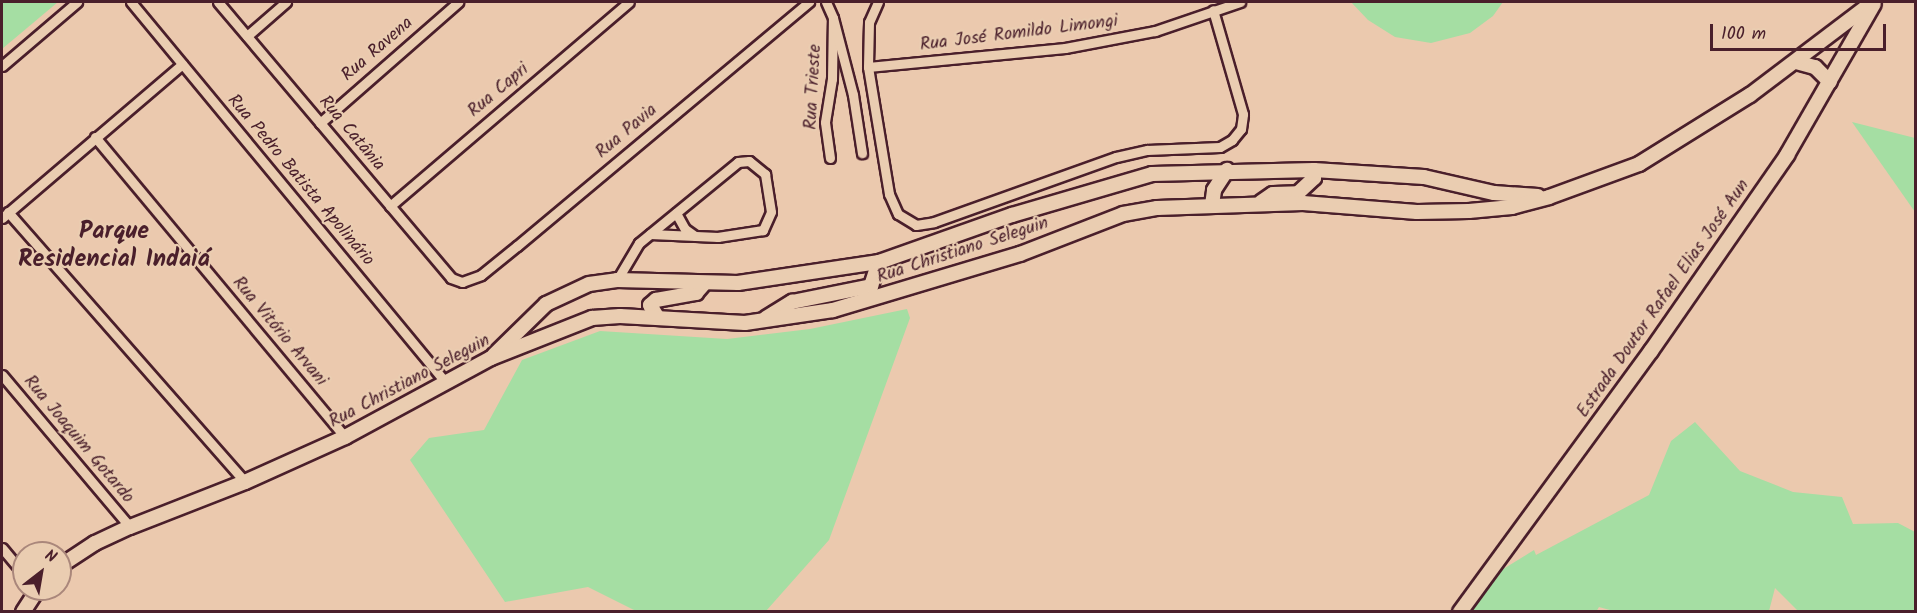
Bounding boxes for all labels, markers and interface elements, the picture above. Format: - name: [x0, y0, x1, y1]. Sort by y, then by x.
- street label: Rua José Romildo Limongi: [919, 11, 1119, 57]
- scale bar: [1713, 12, 1888, 50]
- street label: Rua Ravena: [338, 13, 418, 87]
- text: 100 m: [1721, 20, 1766, 49]
- street label: Rua Trieste: [801, 44, 827, 130]
- street label: Rua Capri: [464, 59, 534, 123]
- street label: Rua Pedro Batista Apolinário: [222, 91, 378, 271]
- street label: Rua Catânia: [313, 92, 389, 176]
- street label: Rua Pavia: [592, 100, 662, 164]
- street label: Estrada Doutor Rafael Elias José Aun: [1573, 176, 1755, 422]
- street label: Rua Christiano Seleguin: [875, 213, 1051, 289]
- district label: Parque Residencial Indaiá: [18, 218, 210, 274]
- street label: Rua Vitório Arvani: [227, 273, 331, 391]
- street label: Rua Christiano Seleguin: [326, 330, 494, 434]
- street label: Rua Joaquim Gotardo: [18, 372, 138, 508]
- north arrow: [12, 541, 72, 601]
- text: N: [40, 544, 61, 570]

